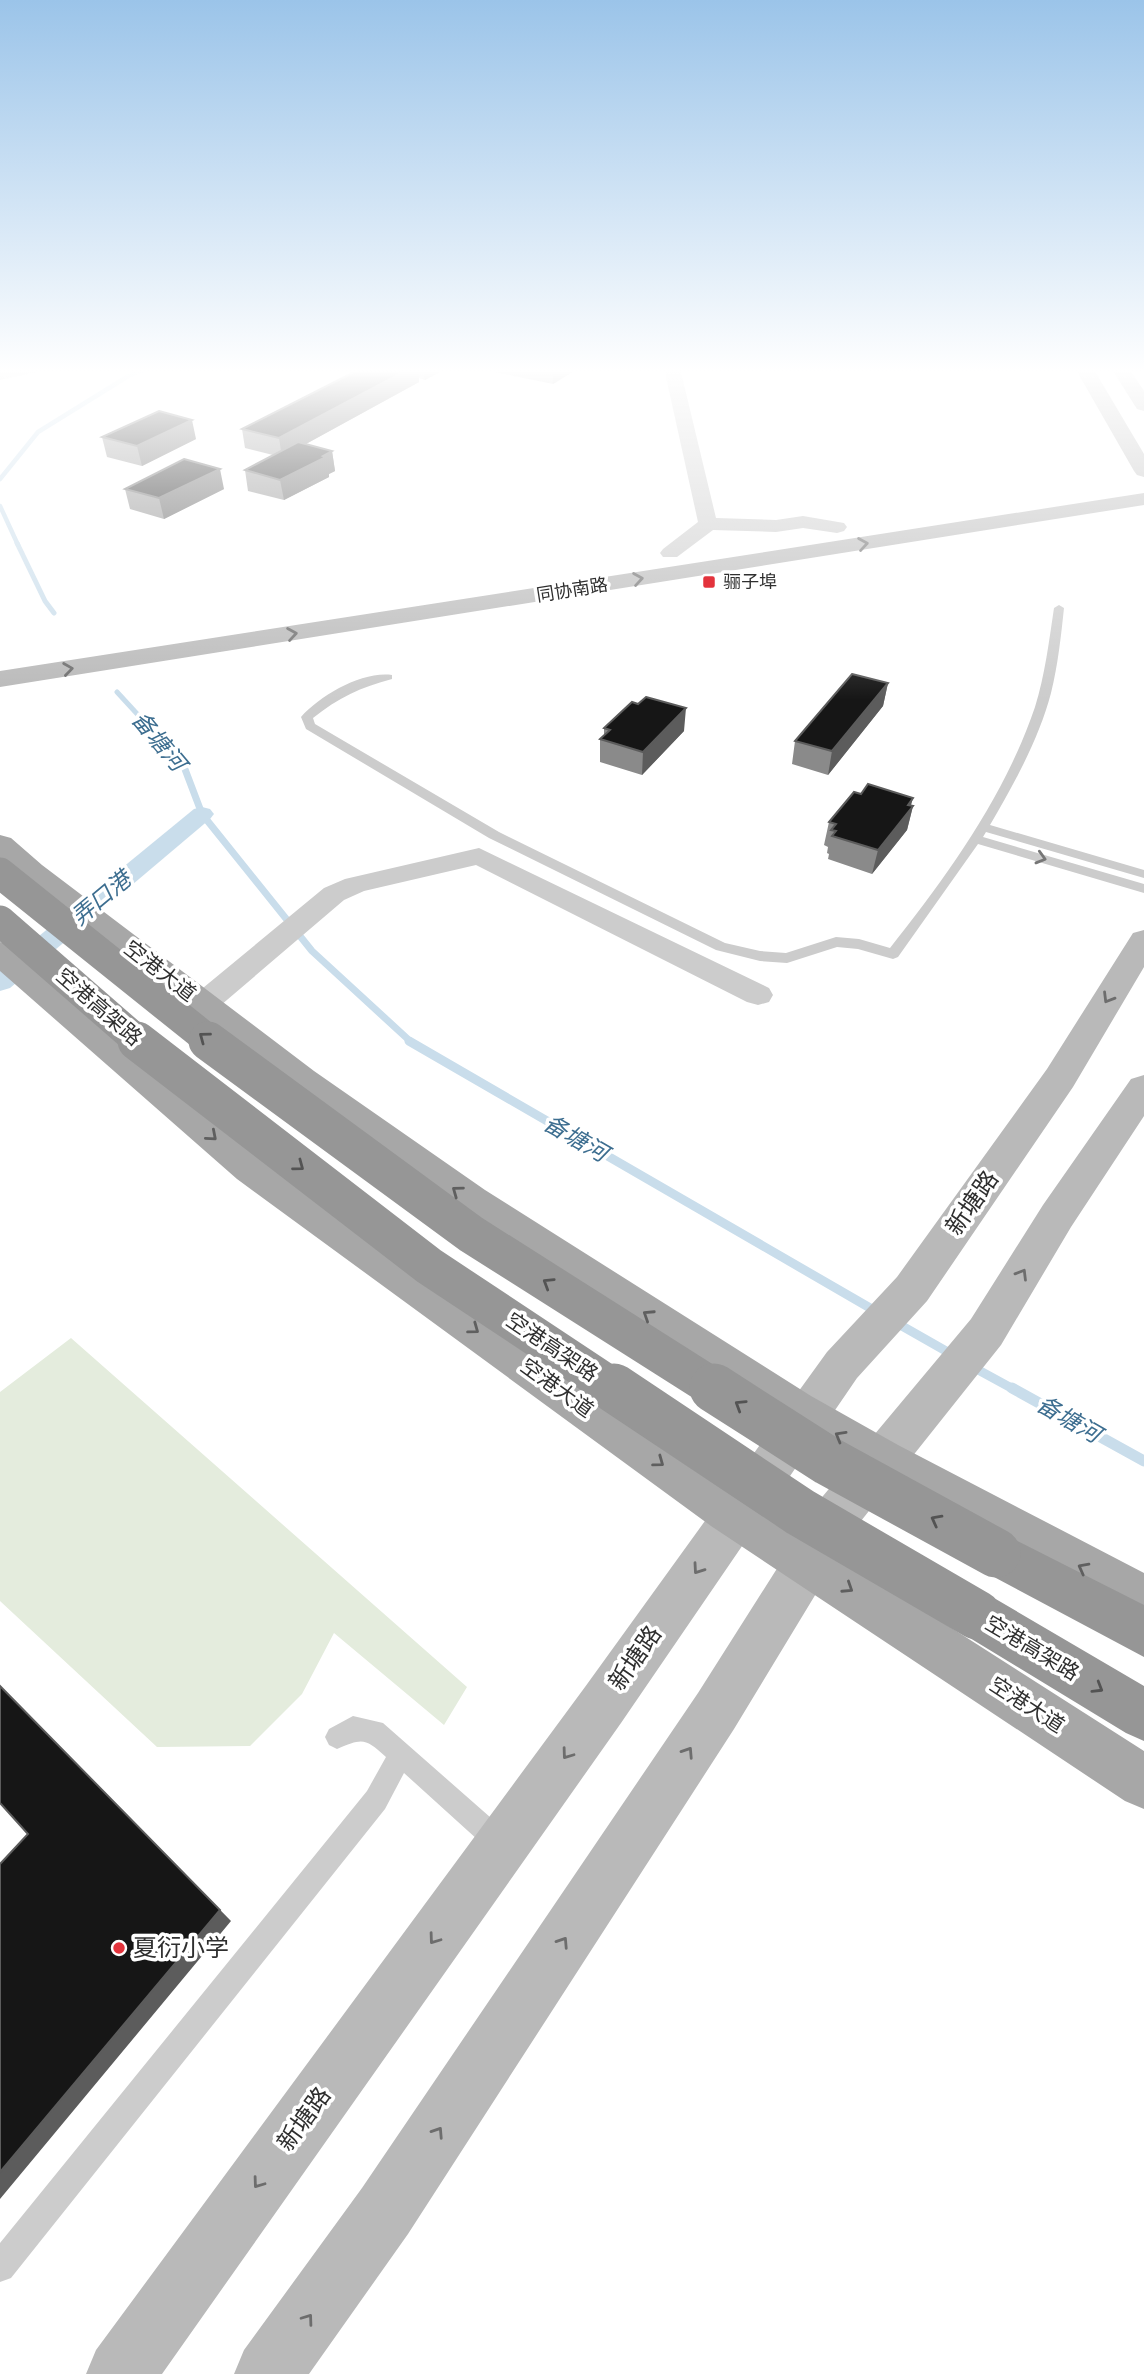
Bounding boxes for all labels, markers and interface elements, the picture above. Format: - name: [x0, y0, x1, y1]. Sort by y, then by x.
- one-way arrow: [857, 536, 869, 551]
- place label: 骊子埠: [723, 571, 777, 592]
- one-way arrow: [632, 572, 644, 587]
- street label: 同协南路: [535, 574, 609, 606]
- marker: 骊子埠: [701, 574, 717, 590]
- one-way arrow: [287, 627, 298, 642]
- one-way arrow: [62, 662, 73, 677]
- water label: 备塘河: [126, 706, 194, 779]
- one-way arrow: [1034, 850, 1046, 865]
- water label: 弄口港: [66, 864, 139, 931]
- street label: 空港大道: [120, 935, 201, 1006]
- street label: 空港高架路: [52, 963, 147, 1050]
- one-way arrow: [1104, 990, 1117, 1003]
- one-way arrow: [199, 1032, 211, 1045]
- water label: 备塘河: [539, 1109, 616, 1169]
- one-way arrow: [204, 1128, 217, 1140]
- one-way arrow: [291, 1158, 304, 1171]
- street label: 新塘路: [940, 1165, 1004, 1241]
- one-way arrow: [452, 1187, 465, 1199]
- one-way arrow: [1013, 1268, 1026, 1281]
- one-way arrow: [543, 1279, 556, 1292]
- street label: 空港高架路: [502, 1307, 603, 1386]
- one-way arrow: [642, 1311, 655, 1324]
- one-way arrow: [466, 1321, 479, 1333]
- street label: 空港大道: [516, 1353, 599, 1422]
- water label: 备塘河: [1032, 1390, 1109, 1450]
- one-way arrow: [734, 1401, 747, 1414]
- one-way arrow: [835, 1431, 848, 1444]
- one-way arrow: [651, 1453, 664, 1466]
- one-way arrow: [931, 1515, 943, 1528]
- one-way arrow: [693, 1561, 706, 1574]
- one-way arrow: [1078, 1563, 1091, 1576]
- one-way arrow: [841, 1580, 854, 1593]
- street label: 空港高架路: [981, 1610, 1084, 1685]
- street label: 新塘路: [603, 1620, 667, 1696]
- street label: 空港大道: [985, 1671, 1069, 1738]
- one-way arrow: [1091, 1680, 1104, 1693]
- one-way arrow: [563, 1746, 575, 1759]
- one-way arrow: [680, 1747, 693, 1760]
- one-way arrow: [430, 1931, 442, 1944]
- place label: 夏衍小学: [133, 1934, 229, 1962]
- one-way arrow: [555, 1937, 567, 1950]
- marker: 夏衍小学: [111, 1940, 127, 1956]
- street label: 新塘路: [272, 2082, 336, 2156]
- one-way arrow: [429, 2127, 442, 2140]
- one-way arrow: [254, 2175, 266, 2188]
- one-way arrow: [299, 2314, 312, 2327]

